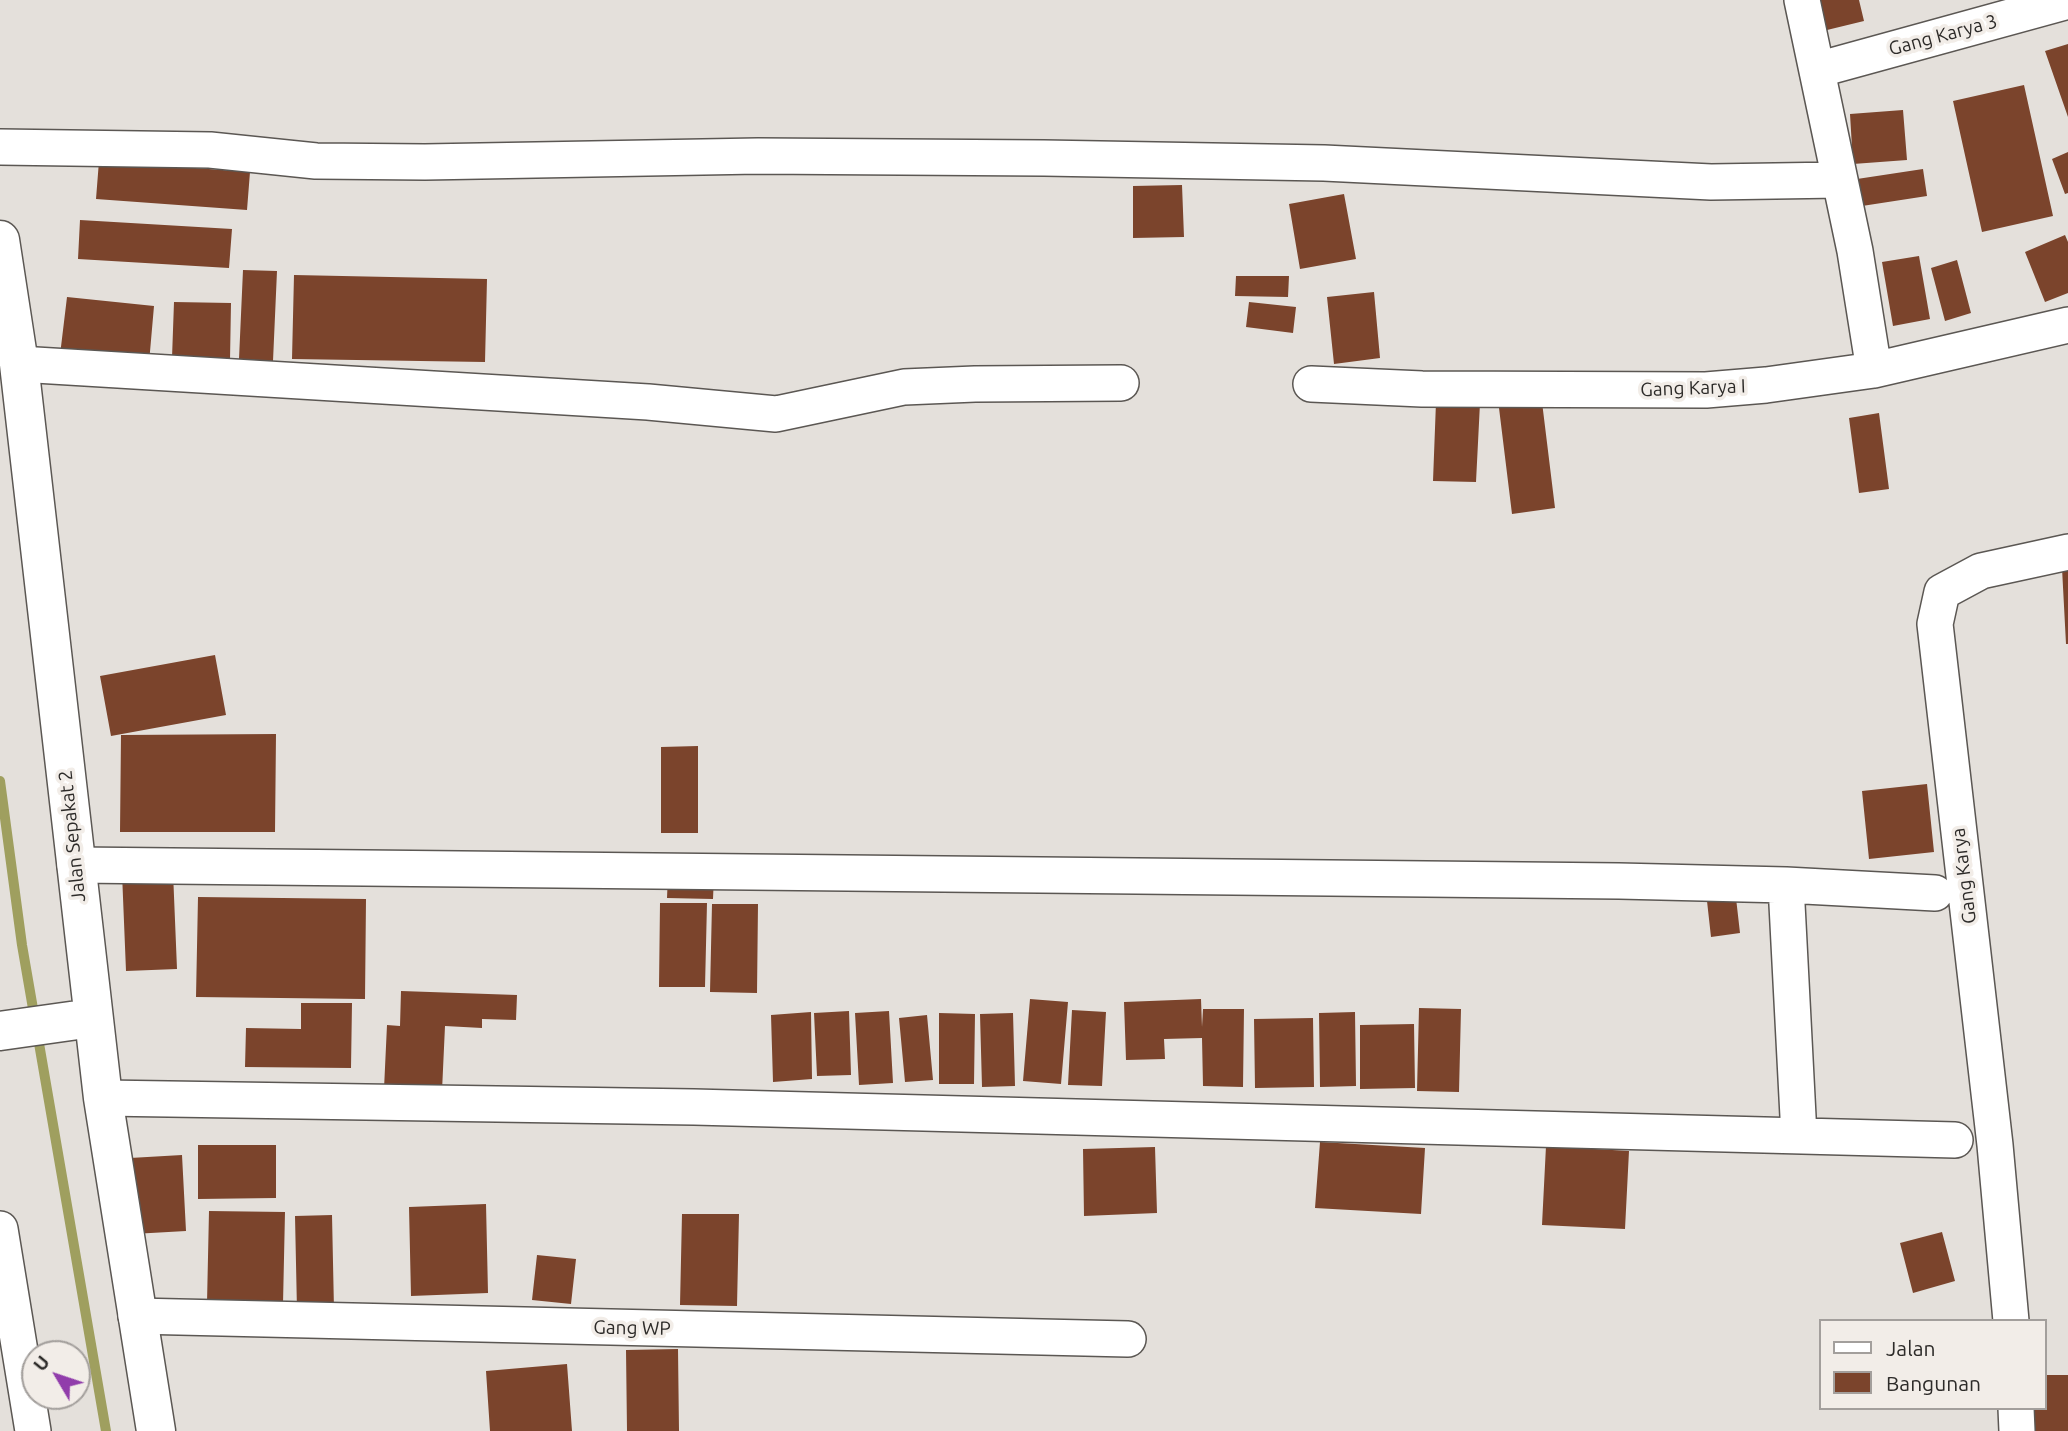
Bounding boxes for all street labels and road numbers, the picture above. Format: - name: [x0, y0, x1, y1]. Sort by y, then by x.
- street label: Gang Karya 3: [1886, 10, 2000, 60]
- street label: Gang Karya I: [1640, 375, 1746, 401]
- street label: Jalan Sepakat 2: [54, 769, 90, 903]
- street label: Gang Karya: [1947, 827, 1981, 925]
- street label: Gang WP: [593, 1316, 671, 1340]

